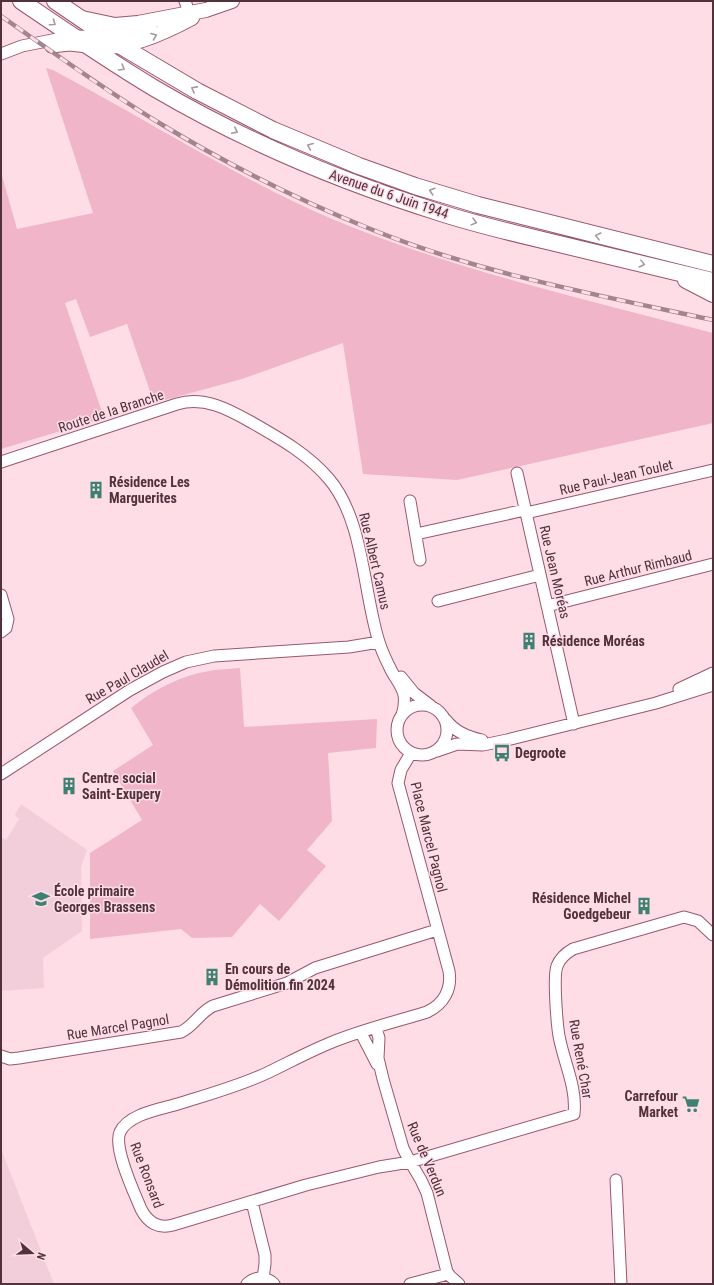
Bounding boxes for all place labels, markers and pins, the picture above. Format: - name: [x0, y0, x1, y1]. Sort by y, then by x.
- place label: Résidence Les Marguerites: [109, 474, 190, 506]
- building icon: Résidence Les Marguerites: [86, 480, 106, 500]
- building icon: Résidence Moréas: [519, 631, 539, 651]
- place label: Résidence Moréas: [542, 633, 645, 649]
- bus stop icon: Degroote: [492, 743, 512, 763]
- place label: Degroote: [515, 745, 566, 761]
- place label: Centre social Saint-Exupery: [82, 770, 161, 802]
- building icon: Centre social Saint-Exupery: [59, 776, 79, 796]
- place label: École primaire Georges Brassens: [54, 882, 155, 915]
- school or university icon: École primaire Georges Brassens: [31, 889, 51, 909]
- place label: Résidence Michel Goedgebeur: [532, 890, 631, 922]
- building icon: Résidence Michel Goedgebeur: [634, 896, 654, 916]
- place label: En cours de Démolition fin 2024: [225, 961, 335, 993]
- building icon: En cours de Démolition fin 2024: [202, 967, 222, 987]
- place label: Carrefour Market: [625, 1088, 678, 1120]
- supermarket icon: Carrefour Market: [681, 1094, 701, 1114]

